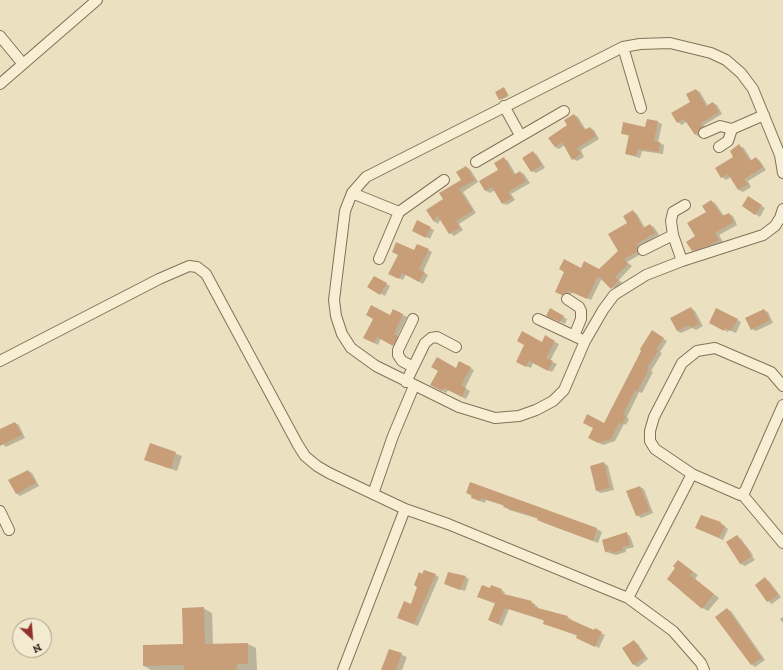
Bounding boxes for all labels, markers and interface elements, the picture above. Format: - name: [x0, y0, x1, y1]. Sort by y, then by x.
- north arrow: [12, 618, 52, 658]
- text: N: [30, 641, 44, 656]

